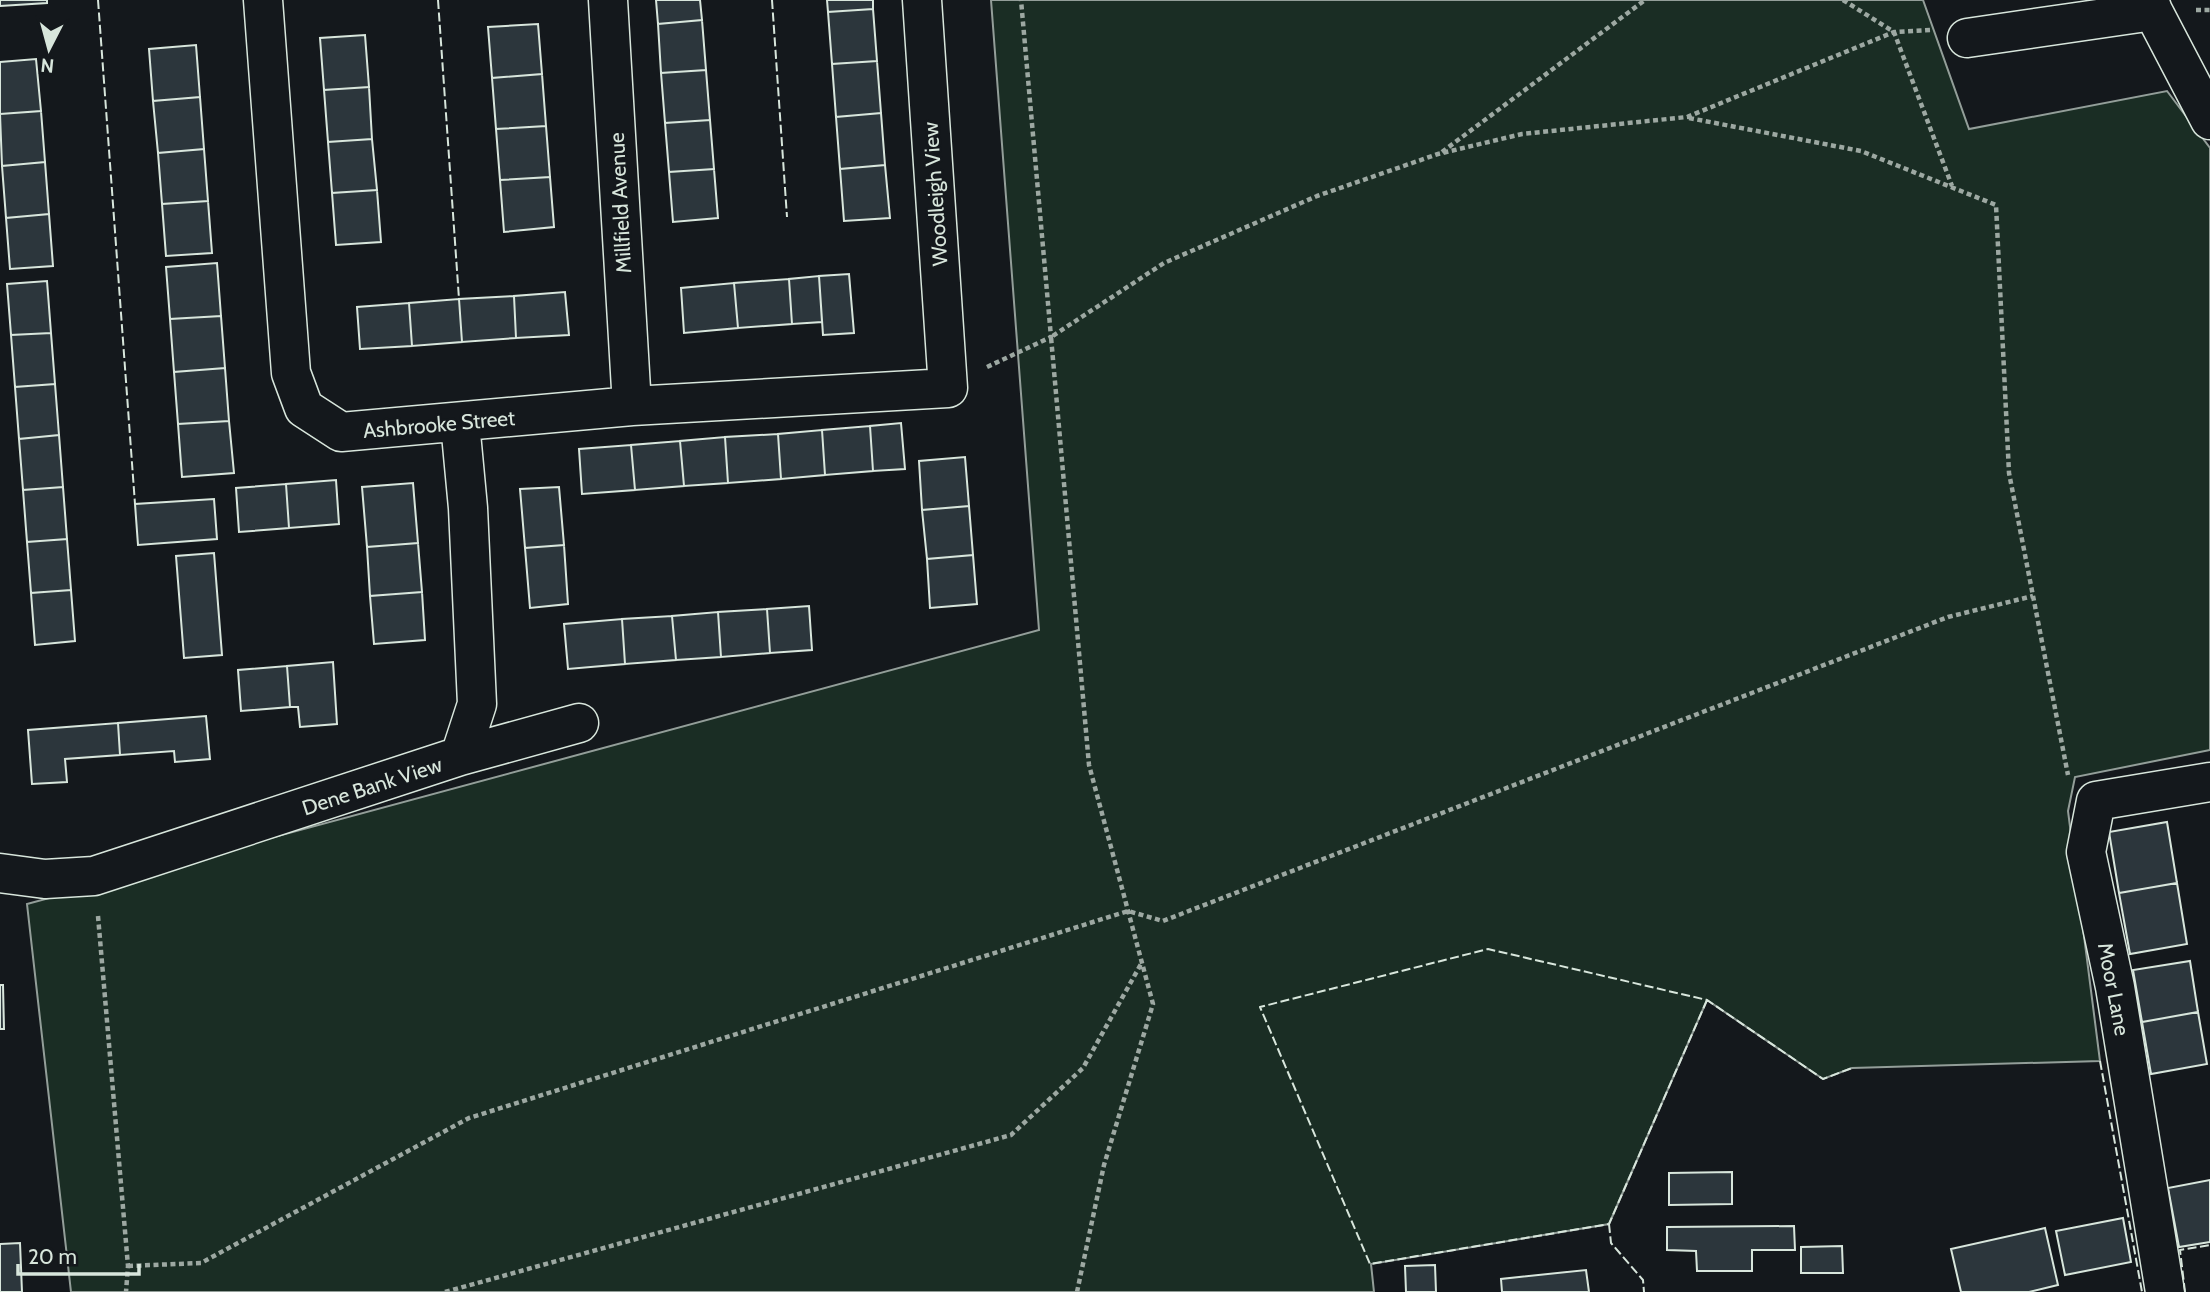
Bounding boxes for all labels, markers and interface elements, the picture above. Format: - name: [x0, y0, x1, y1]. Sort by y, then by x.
- north arrow: [14, 14, 84, 84]
- text: N: [39, 53, 55, 78]
- street label: Woodleigh View: [917, 121, 953, 267]
- street label: Millfield Avenue: [604, 132, 636, 274]
- street label: Ashbrooke Street: [362, 405, 516, 443]
- street label: Dene Bank View: [299, 752, 445, 820]
- street label: Moor Lane: [2093, 940, 2135, 1038]
- scale bar: [18, 1232, 138, 1276]
- text: 20 m: [28, 1244, 77, 1269]

